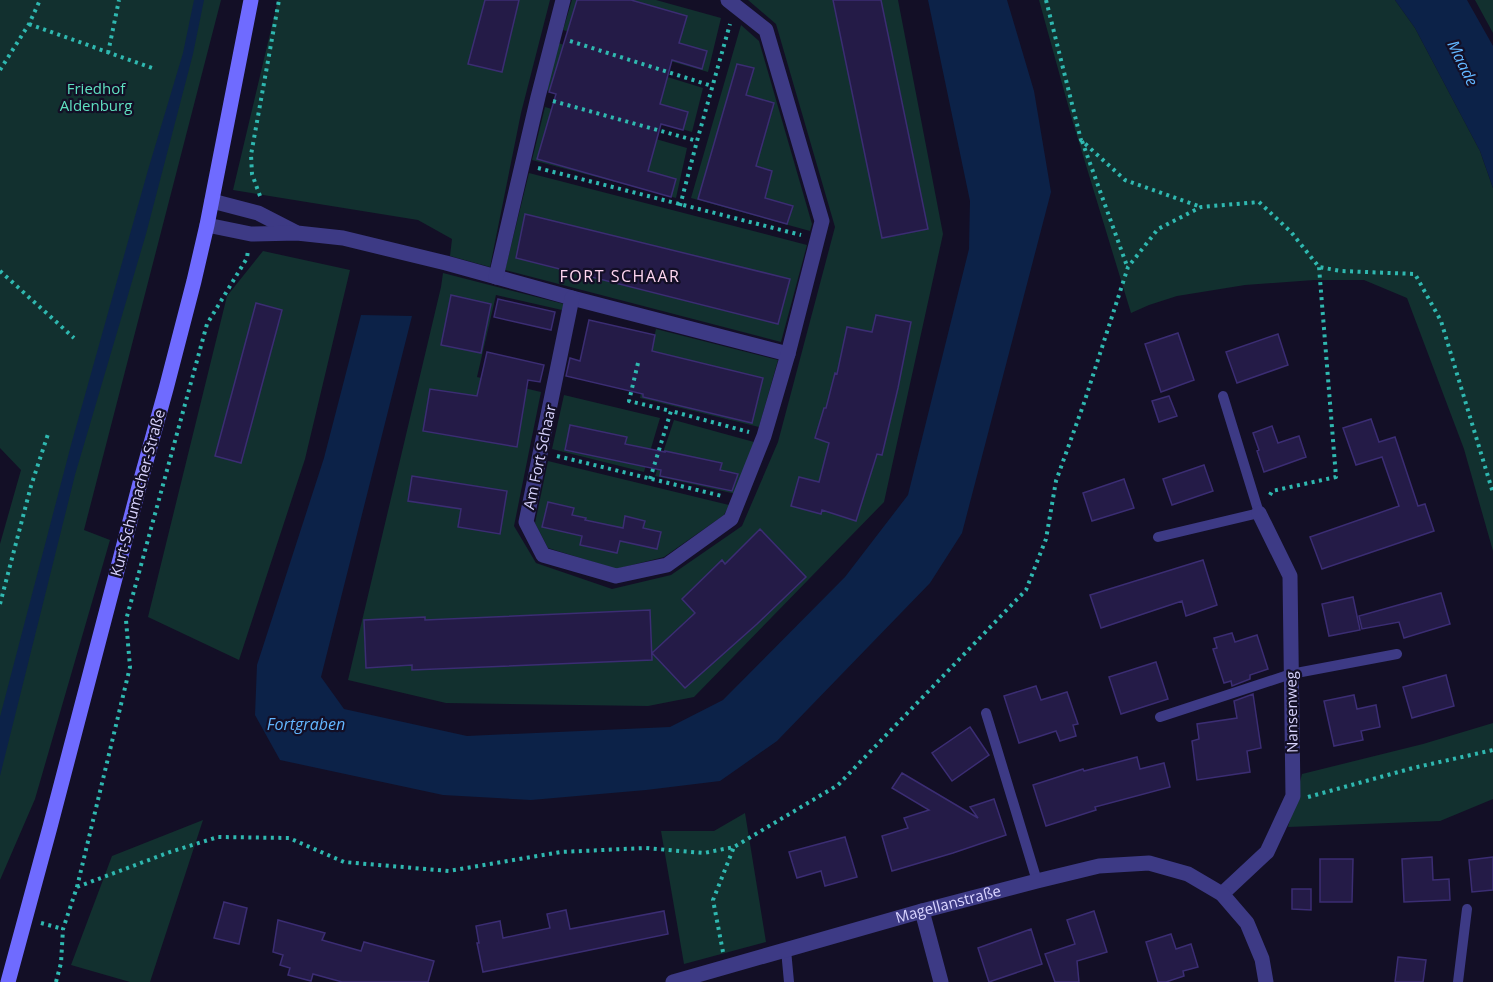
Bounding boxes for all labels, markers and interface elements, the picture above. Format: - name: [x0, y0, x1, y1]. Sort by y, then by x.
- water label: Maade: [1442, 36, 1484, 90]
- park label: Friedhof Aldenburg: [60, 78, 132, 115]
- district label: FORT SCHAAR: [560, 265, 680, 287]
- street label: Am Fort Schaar: [518, 402, 560, 511]
- street label: Kurt-Schumacher-Straße: [105, 407, 169, 579]
- street label: Nansenweg: [1280, 671, 1302, 753]
- water label: Fortgraben: [267, 713, 345, 735]
- street label: Magellanstraße: [893, 880, 1003, 927]

